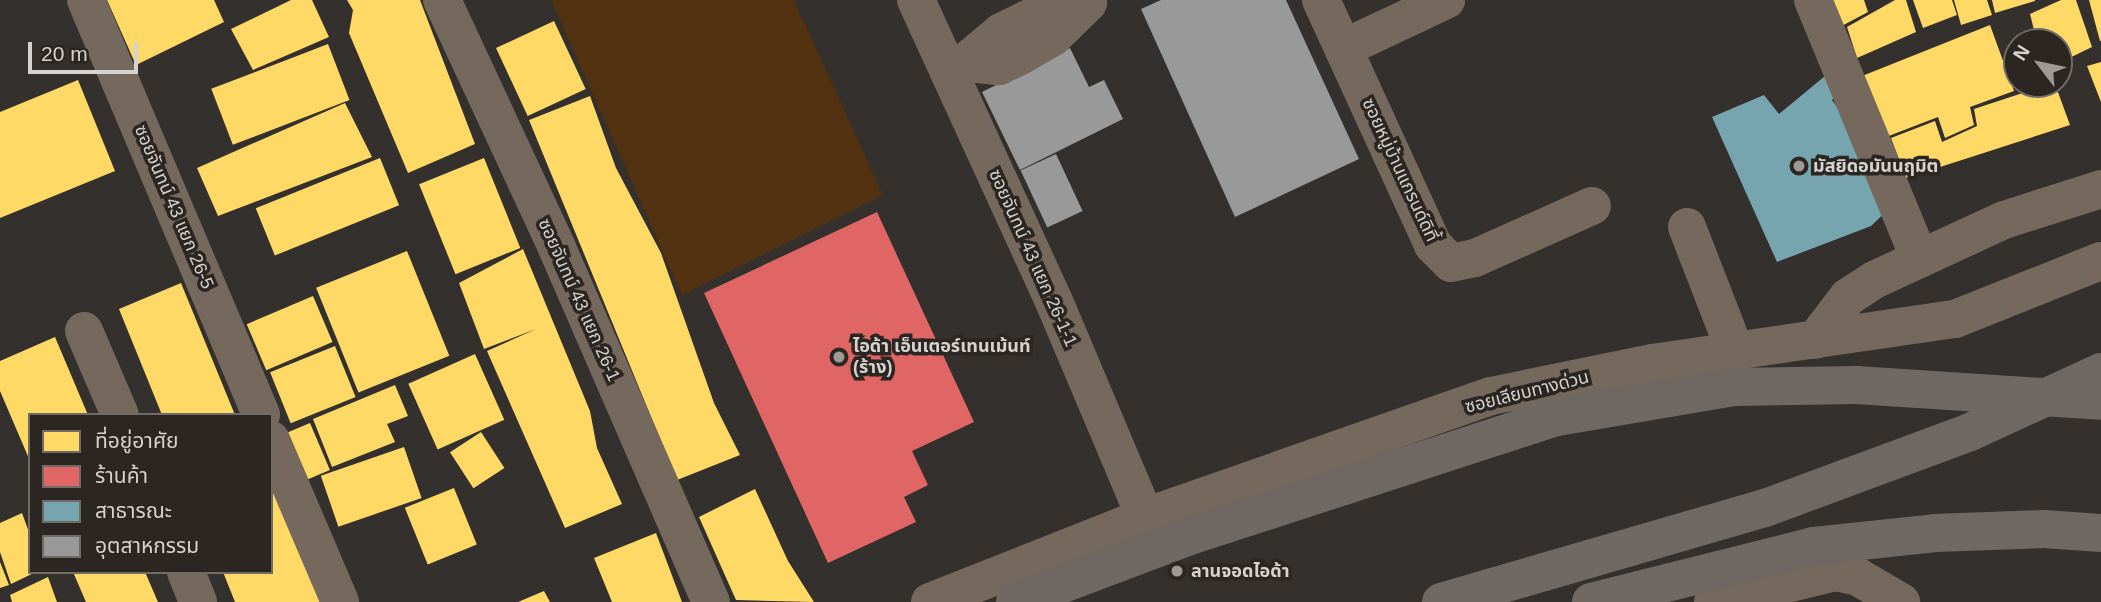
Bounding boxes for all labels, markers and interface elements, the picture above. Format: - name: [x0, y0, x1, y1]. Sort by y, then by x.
- scale bar: [32, 28, 142, 72]
- north arrow: [2003, 28, 2073, 98]
- text: N: [2009, 41, 2034, 64]
- text: 20 m: [41, 42, 88, 65]
- street label: ซอยหมู่บ้านแกรนด์ดิที้: [1357, 95, 1443, 245]
- street label: ซอยจันทน์ 43 แยก 26-5: [130, 122, 218, 292]
- place label: มัสยิดอมันนฤมิต: [1813, 155, 1938, 177]
- marker: มัสยิดอมันนฤมิต: [1791, 158, 1807, 174]
- street label: ซอยจันทน์ 43 แยก 26-1-1: [984, 166, 1082, 350]
- street label: ซอยจันทน์ 43 แยก 26-1: [533, 215, 625, 385]
- place label: ไอด้า เอ็นเตอร์เทนเม้นท์ (ร้าง): [853, 336, 1031, 378]
- marker: ไอด้า เอ็นเตอร์เทนเม้นท์ (ร้าง): [831, 349, 847, 365]
- street label: ซอยเลียบทางด่วน: [1463, 366, 1591, 418]
- legend: [28, 413, 273, 574]
- text: ที่อยู่อาศัย: [95, 429, 179, 452]
- text: ร้านค้า: [95, 464, 148, 487]
- text: สาธารณะ: [95, 499, 172, 522]
- text: อุตสาหกรรม: [95, 534, 199, 557]
- place label: ลานจอดไอด้า: [1191, 560, 1289, 582]
- marker: ลานจอดไอด้า: [1169, 563, 1185, 579]

